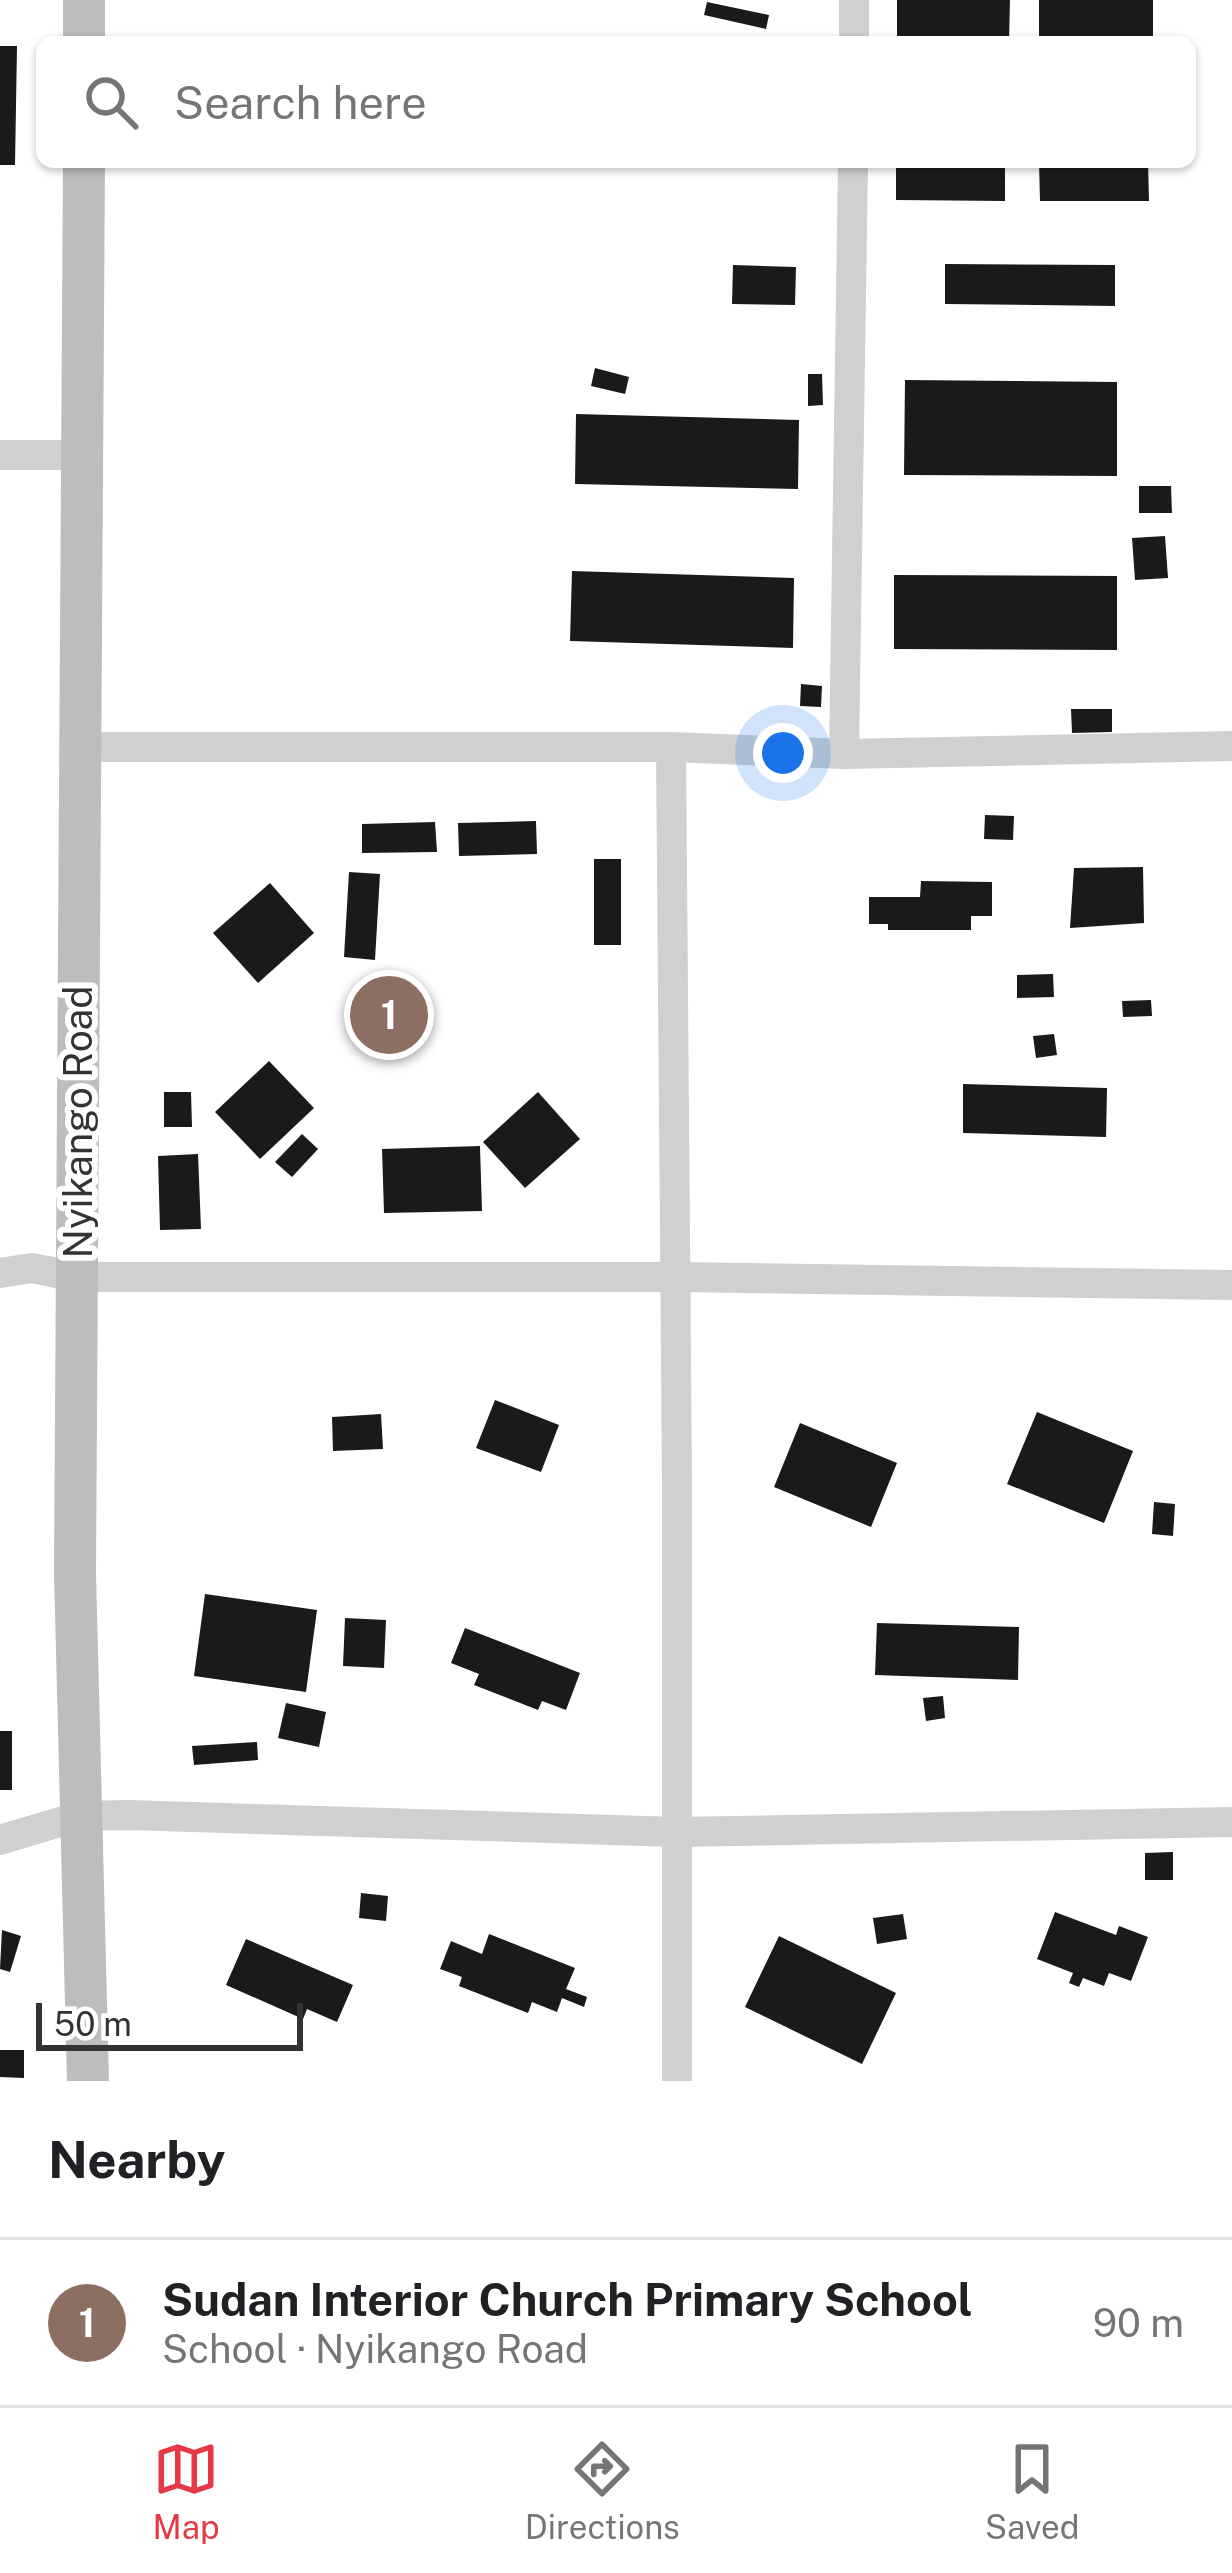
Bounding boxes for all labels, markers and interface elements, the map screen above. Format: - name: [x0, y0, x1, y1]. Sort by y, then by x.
- search box: [36, 36, 1196, 168]
- icon: search: [78, 69, 144, 135]
- text: Search here: [174, 76, 427, 129]
- your location: [753, 723, 813, 783]
- pin: 1: [350, 970, 428, 1060]
- street label: Nyikango Road: [55, 986, 101, 1258]
- scale bar: [36, 1997, 303, 2050]
- text: 50 m: [54, 2005, 132, 2043]
- text: Nearby: [48, 2130, 225, 2189]
- text: Sudan Interior Church Primary School: [162, 2273, 973, 2326]
- text: 1: [79, 2300, 95, 2346]
- text: 90 m: [1093, 2300, 1184, 2346]
- text: School · Nyikango Road: [162, 2326, 588, 2372]
- tab: Map: [153, 2436, 220, 2546]
- tab: Directions: [525, 2436, 680, 2546]
- tab: Saved: [985, 2436, 1079, 2546]

